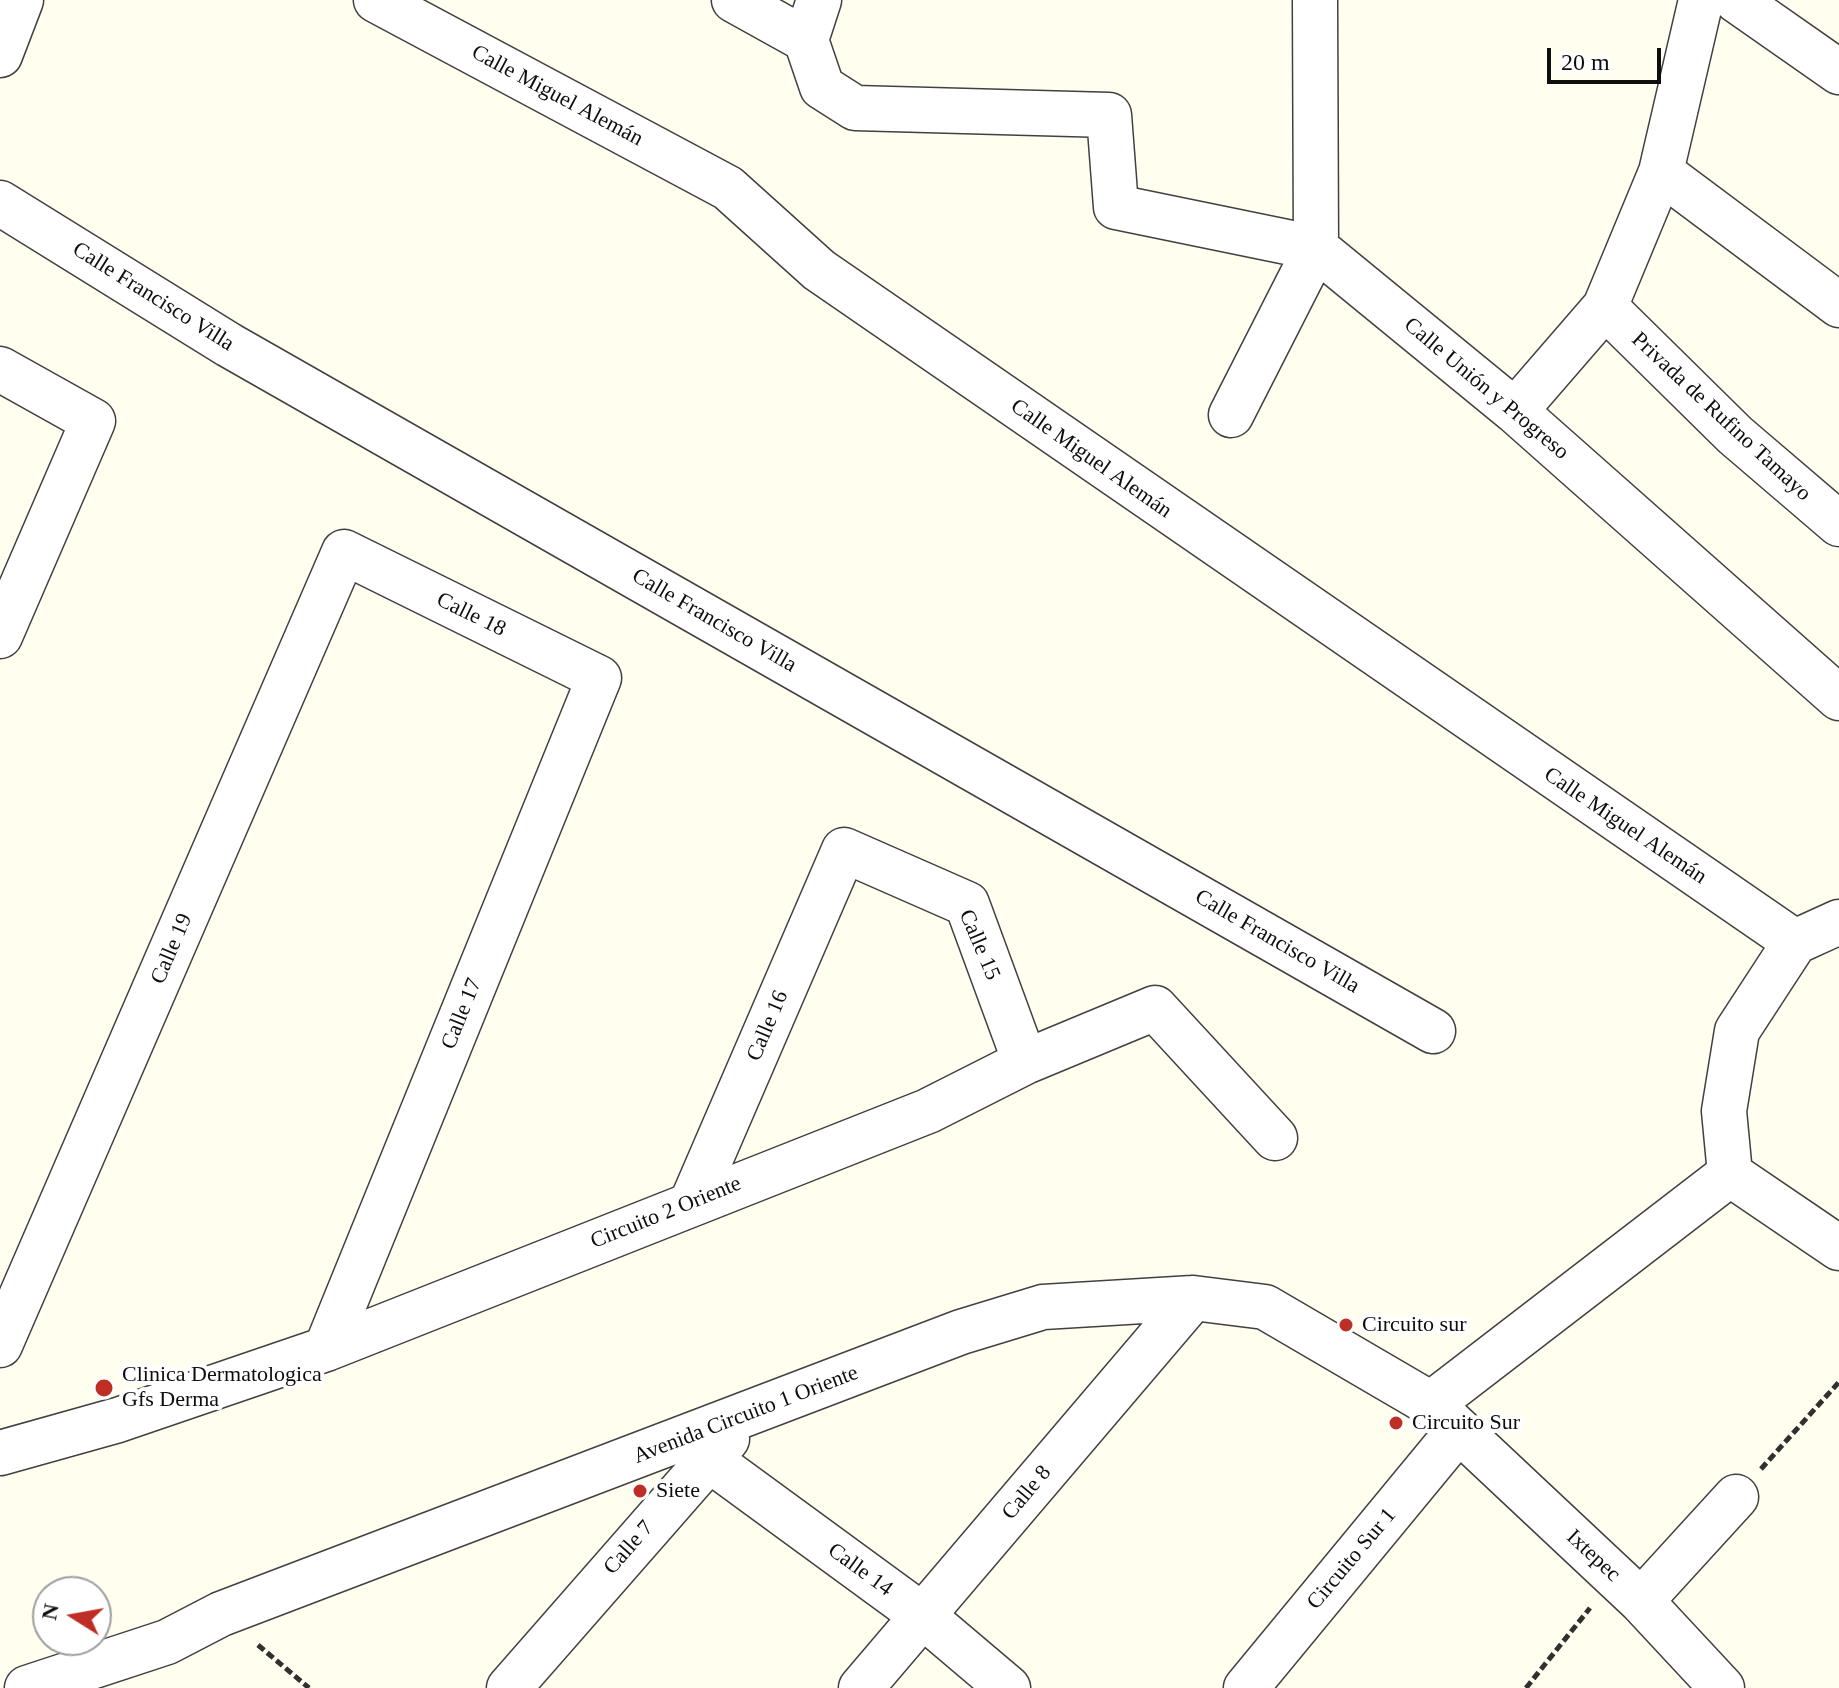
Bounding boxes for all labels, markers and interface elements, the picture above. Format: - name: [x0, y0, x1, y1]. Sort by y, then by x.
- scale bar: [1551, 32, 1665, 82]
- street label: Calle Miguel Alemán: [467, 40, 647, 152]
- text: 20 m: [1561, 49, 1610, 75]
- street label: Calle Francisco Villa: [67, 237, 239, 357]
- street label: Calle Unión y Progreso: [1398, 312, 1574, 466]
- street label: Privada de Rufino Tamayo: [1626, 327, 1816, 507]
- street label: Calle Miguel Alemán: [1005, 394, 1177, 524]
- street label: Calle Francisco Villa: [627, 563, 801, 679]
- street label: Calle 18: [432, 587, 510, 643]
- street label: Calle Miguel Alemán: [1539, 762, 1711, 890]
- street label: Calle Francisco Villa: [1190, 884, 1364, 1000]
- street label: Calle 15: [952, 906, 1006, 984]
- street label: Calle 19: [145, 910, 199, 988]
- street label: Calle 17: [436, 975, 488, 1053]
- street label: Calle 16: [741, 987, 795, 1065]
- street label: Circuito 2 Oriente: [587, 1171, 745, 1255]
- place label: Circuito sur: [1362, 1312, 1466, 1338]
- marker: Circuito sur: [1337, 1316, 1355, 1334]
- street label: Avenida Circuito 1 Oriente: [630, 1360, 862, 1470]
- place label: Clinica Dermatologica Gfs Derma: [122, 1362, 322, 1414]
- marker: Clinica Dermatologica Gfs Derma: [93, 1377, 115, 1399]
- place label: Circuito Sur: [1412, 1410, 1520, 1436]
- marker: Circuito Sur: [1387, 1414, 1405, 1432]
- street label: Calle 8: [997, 1460, 1057, 1526]
- place label: Siete: [656, 1478, 700, 1504]
- marker: Siete: [631, 1482, 649, 1500]
- street label: Circuito Sur 1: [1302, 1503, 1402, 1615]
- street label: Calle 7: [598, 1516, 660, 1580]
- street label: Ixtepec: [1560, 1524, 1626, 1588]
- street label: Calle 14: [822, 1538, 898, 1602]
- north arrow: [32, 1576, 112, 1656]
- text: N: [36, 1602, 64, 1622]

